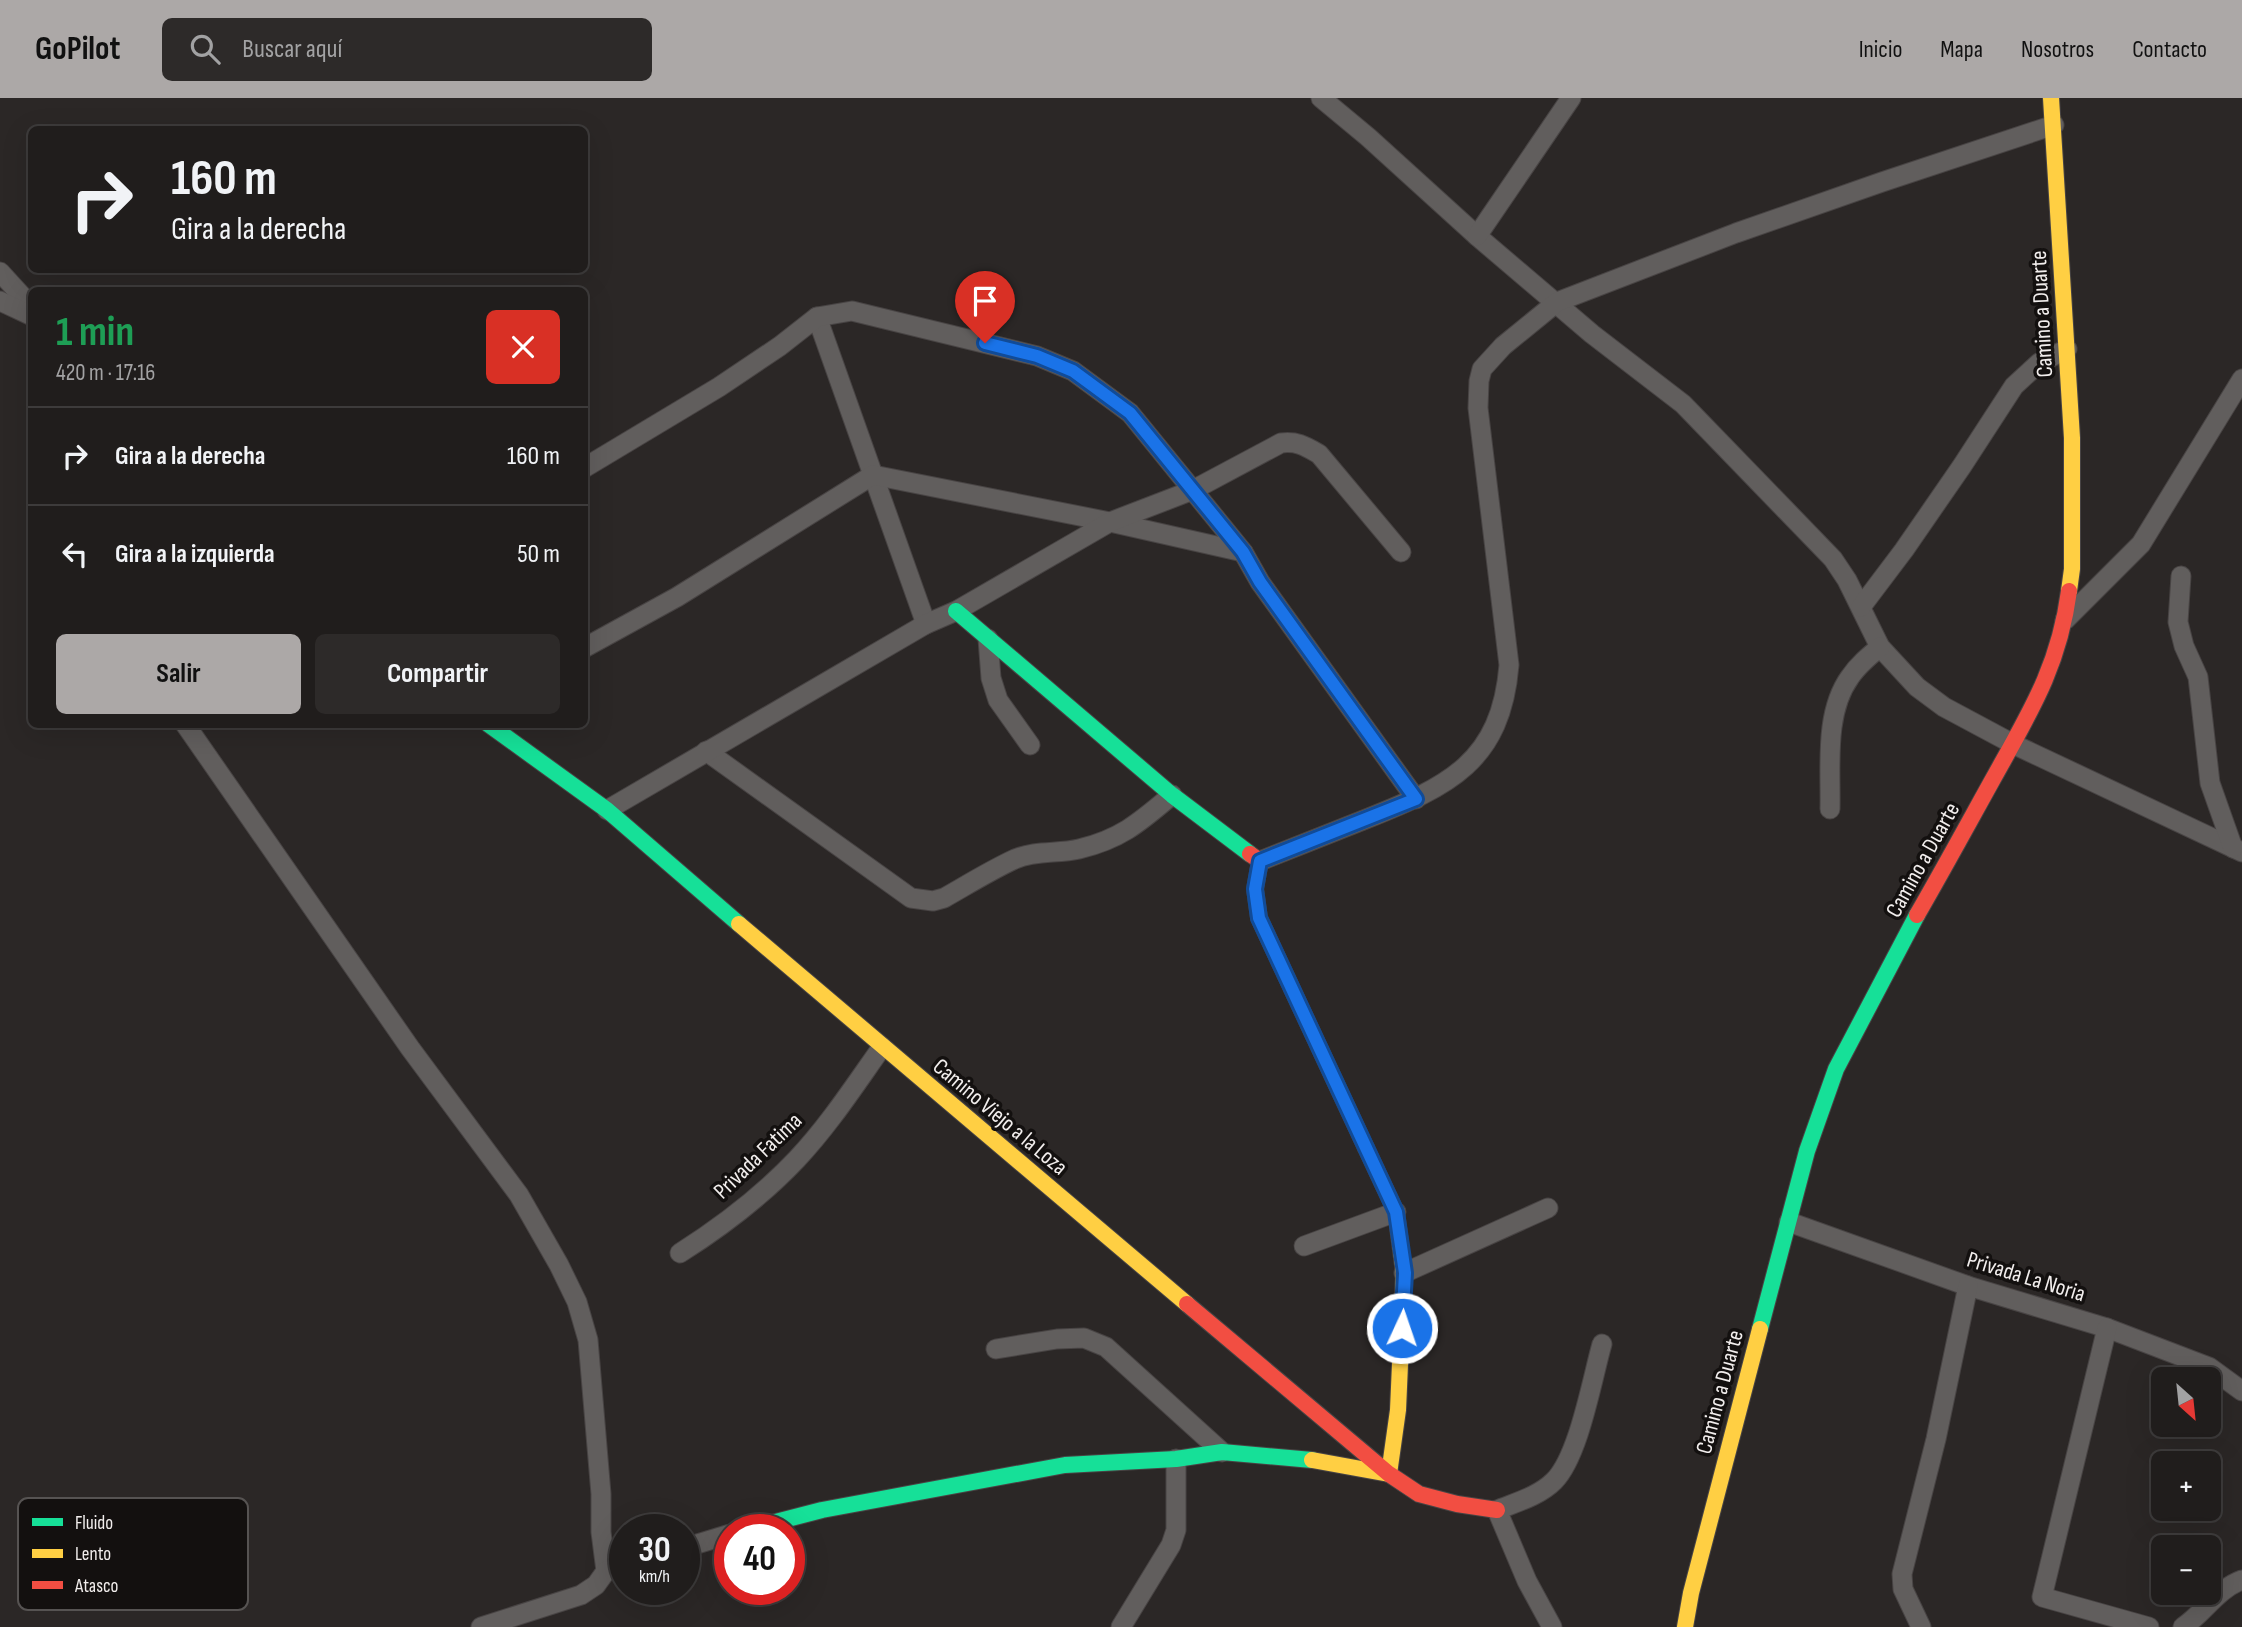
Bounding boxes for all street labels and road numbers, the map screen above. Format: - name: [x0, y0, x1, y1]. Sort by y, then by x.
- street label: Camino a Duarte: [2025, 250, 2059, 378]
- street label: Camino a Duarte: [1880, 798, 1966, 922]
- street label: Camino Viejo a la Loza: [927, 1053, 1073, 1181]
- street label: Privada Fatima: [708, 1107, 808, 1205]
- street label: Privada La Noria: [1964, 1246, 2088, 1308]
- street label: Camino a Duarte: [1690, 1327, 1750, 1457]

